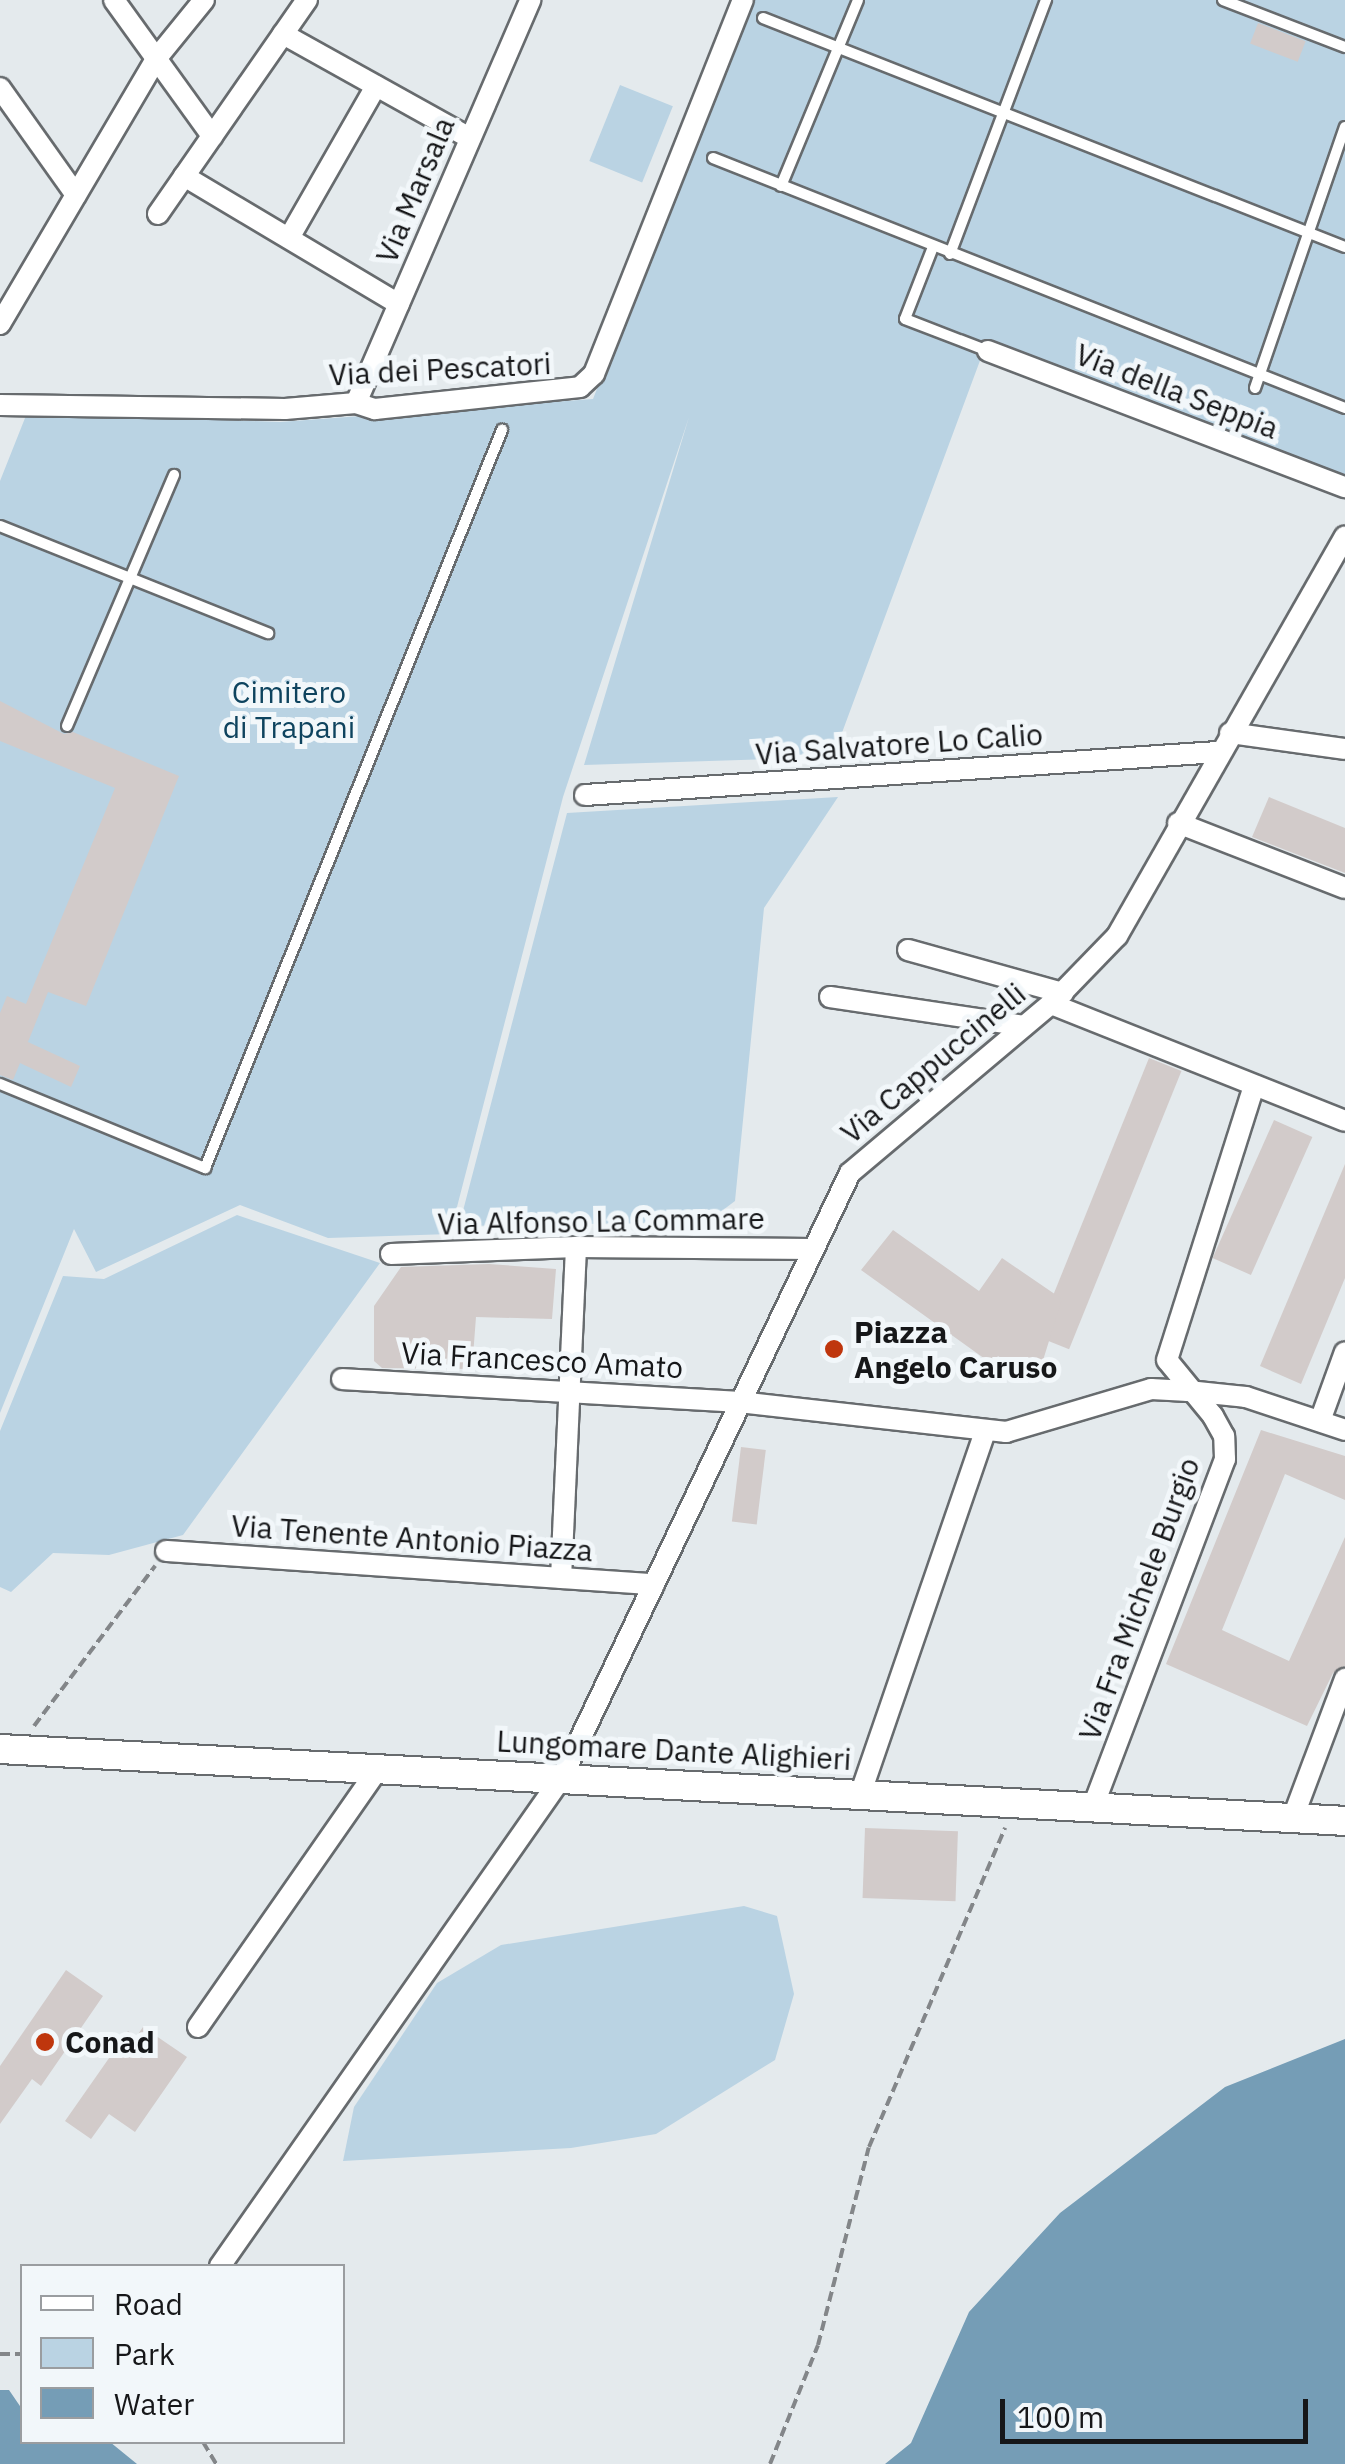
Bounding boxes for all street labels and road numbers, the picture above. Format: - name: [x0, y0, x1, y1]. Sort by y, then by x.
- street label: Via Marsala: [368, 112, 462, 268]
- street label: Via della Seppia: [1071, 336, 1283, 446]
- street label: Via dei Pescatori: [328, 345, 552, 393]
- street label: Via Salvatore Lo Calio: [754, 716, 1044, 772]
- street label: Via Cappuccinelli: [833, 975, 1033, 1151]
- street label: Via Alfonso La Commare: [437, 1200, 765, 1242]
- street label: Via Francesco Amato: [400, 1335, 684, 1385]
- street label: Via Fra Michele Burgio: [1071, 1453, 1207, 1745]
- street label: Via Tenente Antonio Piazza: [230, 1507, 594, 1569]
- street label: Lungomare Dante Alighieri: [496, 1723, 852, 1777]

